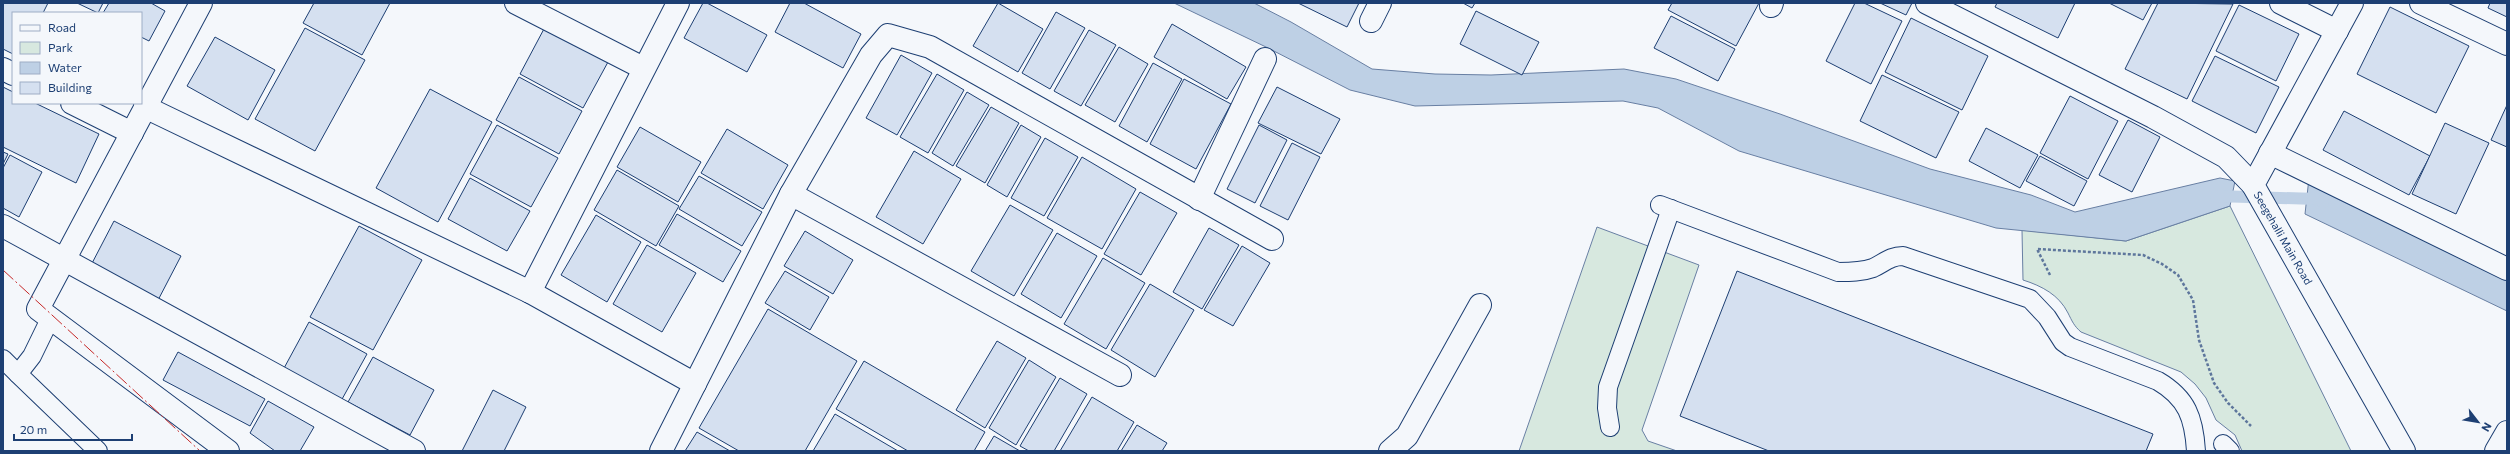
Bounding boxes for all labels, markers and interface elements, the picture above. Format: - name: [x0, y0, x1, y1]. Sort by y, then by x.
- legend: [12, 12, 142, 104]
- text: Road: [48, 20, 76, 34]
- text: Park: [48, 40, 74, 54]
- text: Water: [48, 60, 82, 74]
- text: Building: [48, 80, 92, 94]
- street label: Seegehalli Main Road: [2251, 189, 2315, 287]
- north arrow: [2458, 402, 2498, 442]
- scale bar: [14, 416, 132, 442]
- text: N: [2479, 421, 2495, 434]
- text: 20 m: [20, 422, 47, 436]

